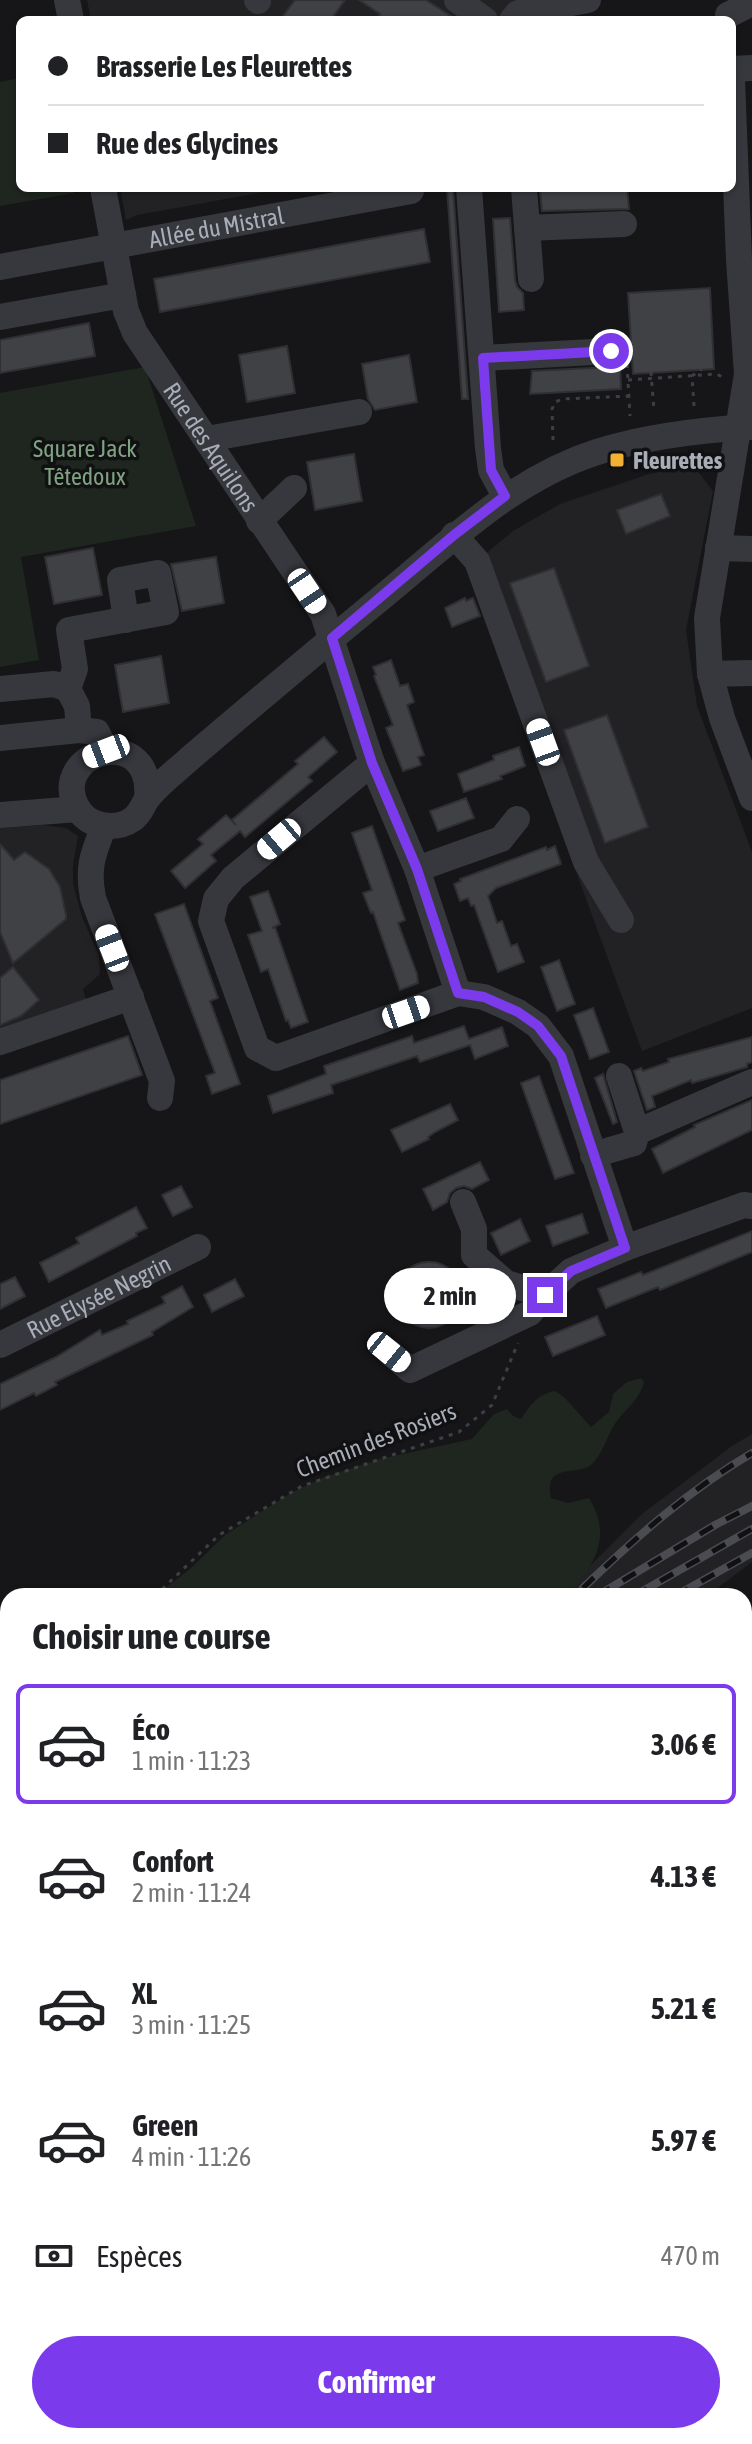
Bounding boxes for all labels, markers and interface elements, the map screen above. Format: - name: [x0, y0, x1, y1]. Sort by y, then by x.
- text: Brasserie Les Fleurettes: [96, 49, 352, 83]
- text: Rue des Glycines: [96, 126, 278, 160]
- street label: Allée du Mistral: [147, 201, 287, 253]
- route start: [593, 333, 629, 369]
- street label: Rue des Aquilons: [158, 377, 264, 517]
- park label: Square Jack Têtedoux: [33, 435, 137, 490]
- place label: Fleurettes: [633, 447, 723, 474]
- marker: Fleurettes: [608, 451, 626, 469]
- car: [284, 564, 330, 618]
- car: [524, 715, 562, 769]
- car: [79, 731, 133, 771]
- car: [253, 814, 305, 864]
- car: [92, 921, 132, 975]
- car: [379, 993, 433, 1031]
- street label: Rue Elysée Negrin: [22, 1249, 175, 1343]
- callout: 2 min: [385, 1267, 517, 1323]
- route end: [527, 1277, 563, 1313]
- text: 2 min: [423, 1281, 477, 1311]
- car: [363, 1328, 415, 1376]
- street label: Chemin des Rosiers: [292, 1397, 460, 1483]
- text: Choisir une course: [32, 1615, 271, 1657]
- icon: car: [36, 1708, 108, 1780]
- text: Éco: [132, 1712, 170, 1746]
- text: 3.06 €: [651, 1727, 716, 1761]
- text: 1 min · 11:23: [132, 1746, 251, 1776]
- icon: car: [36, 1840, 108, 1912]
- text: Confort: [132, 1844, 214, 1878]
- text: 4.13 €: [651, 1859, 716, 1893]
- text: 2 min · 11:24: [132, 1878, 251, 1908]
- icon: car: [36, 1972, 108, 2044]
- text: XL: [132, 1976, 157, 2010]
- text: 5.21 €: [651, 1991, 716, 2025]
- text: 3 min · 11:25: [132, 2010, 251, 2040]
- icon: car: [36, 2104, 108, 2176]
- text: Green: [132, 2108, 198, 2142]
- text: 5.97 €: [651, 2123, 716, 2157]
- text: 4 min · 11:26: [132, 2142, 251, 2172]
- icon: cash: [32, 2234, 76, 2278]
- text: Espèces: [96, 2239, 182, 2273]
- text: 470 m: [661, 2241, 720, 2271]
- button: Confirmer: [32, 2336, 720, 2428]

